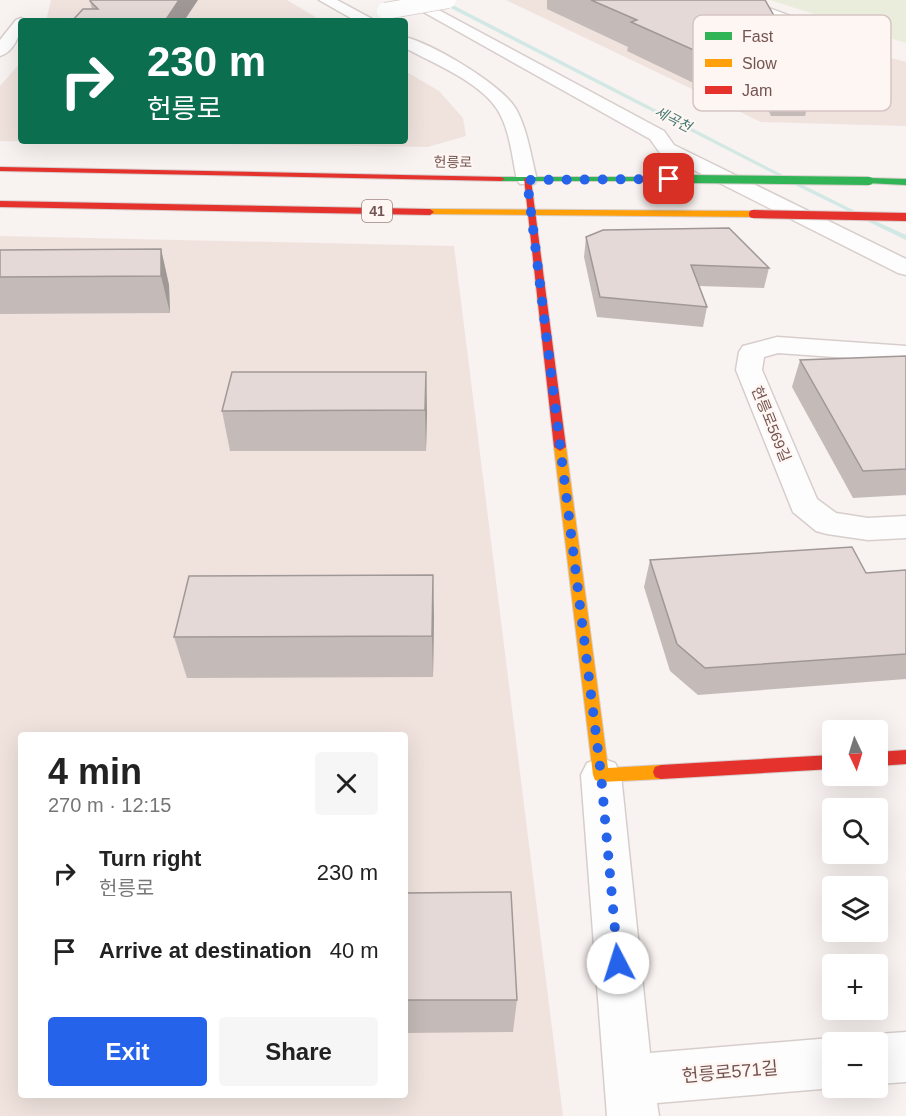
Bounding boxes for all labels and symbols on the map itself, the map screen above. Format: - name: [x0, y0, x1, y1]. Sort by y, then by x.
- legend: [693, 15, 891, 111]
- text: Fast: [742, 28, 774, 45]
- text: Slow: [742, 55, 777, 72]
- text: Jam: [742, 82, 772, 99]
- water label: 세곡천: [652, 103, 695, 135]
- pin: [643, 153, 694, 204]
- street label: 헌릉로: [434, 154, 473, 170]
- road number: 41: [362, 200, 392, 222]
- street label: 헌릉로569길: [749, 383, 794, 464]
- north arrow: [822, 720, 888, 786]
- position arrow: [586, 931, 650, 995]
- street label: 헌릉로571길: [681, 1058, 779, 1086]

